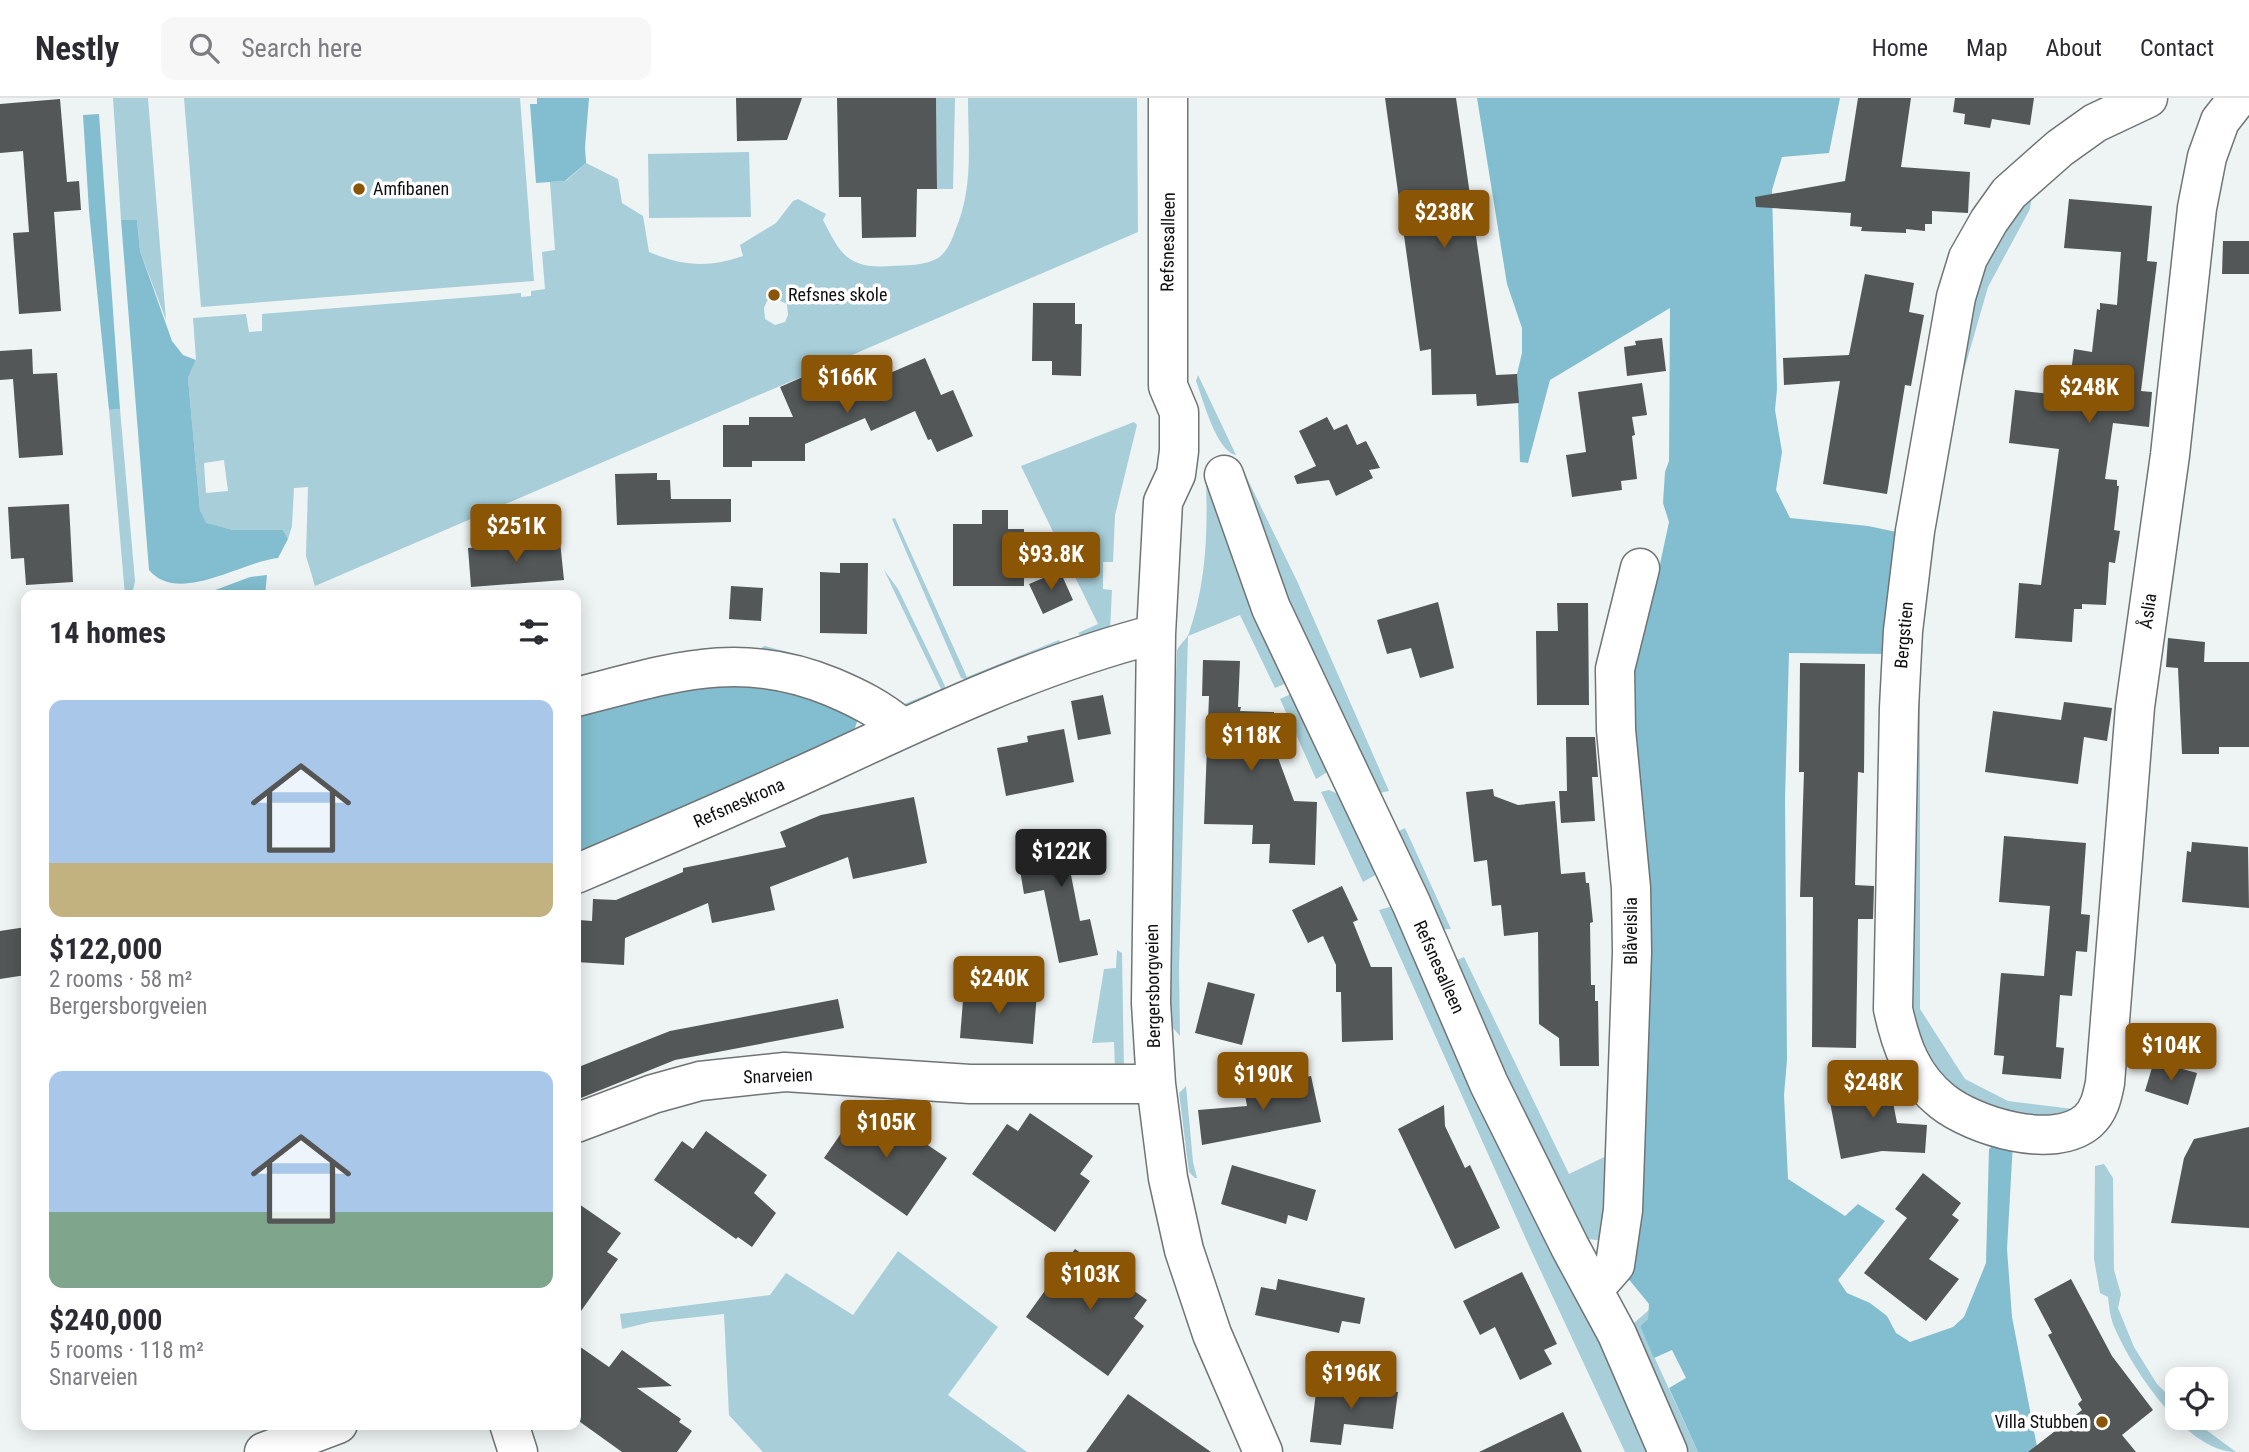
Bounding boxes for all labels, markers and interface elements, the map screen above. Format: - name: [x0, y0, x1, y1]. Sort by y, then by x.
- search box: [161, 17, 651, 80]
- text: Nestly: [35, 29, 119, 68]
- icon: search: [185, 29, 223, 67]
- text: Search here: [241, 33, 362, 63]
- text: Home: [1872, 34, 1928, 62]
- text: Map: [1966, 34, 2008, 62]
- text: About: [2046, 34, 2102, 62]
- text: Contact: [2140, 34, 2214, 62]
- place label: Amfibanen: [373, 178, 449, 199]
- marker: Amfibanen: [351, 181, 367, 197]
- pin: $238K: [1395, 190, 1493, 250]
- street label: Refsnesalleen: [1156, 192, 1179, 292]
- text: $238K: [1414, 199, 1474, 226]
- place label: Refsnes skole: [788, 284, 887, 305]
- marker: Refsnes skole: [766, 287, 782, 303]
- pin: $166K: [798, 356, 896, 415]
- text: $166K: [817, 364, 877, 391]
- pin: $248K: [2040, 366, 2138, 425]
- text: $248K: [2059, 374, 2119, 401]
- pin: $251K: [467, 504, 565, 564]
- text: $251K: [486, 513, 546, 540]
- pin: $93.8K: [994, 532, 1108, 592]
- text: $93.8K: [1018, 541, 1084, 568]
- street label: Åslia: [2134, 592, 2160, 630]
- street label: Bergstien: [1890, 601, 1917, 669]
- icon: filters: [515, 613, 553, 651]
- text: 14 homes: [49, 615, 166, 650]
- pin: $118K: [1202, 714, 1300, 773]
- text: $118K: [1221, 722, 1281, 749]
- icon: home: [238, 745, 364, 871]
- street label: Refsneskrona: [690, 773, 787, 832]
- pin: $122K: [1012, 830, 1110, 889]
- text: $122K: [1031, 838, 1091, 865]
- street label: Blåveislia: [1620, 897, 1641, 965]
- street label: Refsnesalleen: [1410, 917, 1469, 1017]
- street label: Bergersborgveien: [1141, 924, 1164, 1048]
- text: $122,000: [49, 931, 162, 966]
- pin: $240K: [950, 956, 1048, 1016]
- text: $240K: [969, 965, 1029, 992]
- text: 2 rooms · 58 m²: [49, 966, 192, 993]
- text: Bergersborgveien: [49, 993, 207, 1020]
- pin: $104K: [2122, 1024, 2220, 1083]
- text: $104K: [2141, 1032, 2201, 1059]
- pin: $190K: [1214, 1052, 1312, 1112]
- pin: $248K: [1824, 1060, 1922, 1120]
- text: $190K: [1233, 1061, 1293, 1088]
- street label: Snarveien: [743, 1064, 813, 1087]
- text: $248K: [1843, 1069, 1903, 1096]
- pin: $105K: [837, 1100, 935, 1160]
- text: $105K: [856, 1109, 916, 1136]
- icon: home: [238, 1116, 364, 1242]
- pin: $103K: [1041, 1252, 1139, 1312]
- text: $103K: [1060, 1261, 1120, 1288]
- text: $240,000: [49, 1302, 162, 1337]
- text: 5 rooms · 118 m²: [49, 1337, 204, 1364]
- pin: $196K: [1302, 1352, 1400, 1411]
- text: $196K: [1321, 1360, 1381, 1387]
- text: Snarveien: [49, 1364, 138, 1391]
- map controls: [2165, 1367, 2228, 1430]
- button: locate: [2165, 1367, 2228, 1430]
- place label: Villa Stubben: [1994, 1411, 2088, 1432]
- marker: Villa Stubben: [2094, 1414, 2110, 1430]

